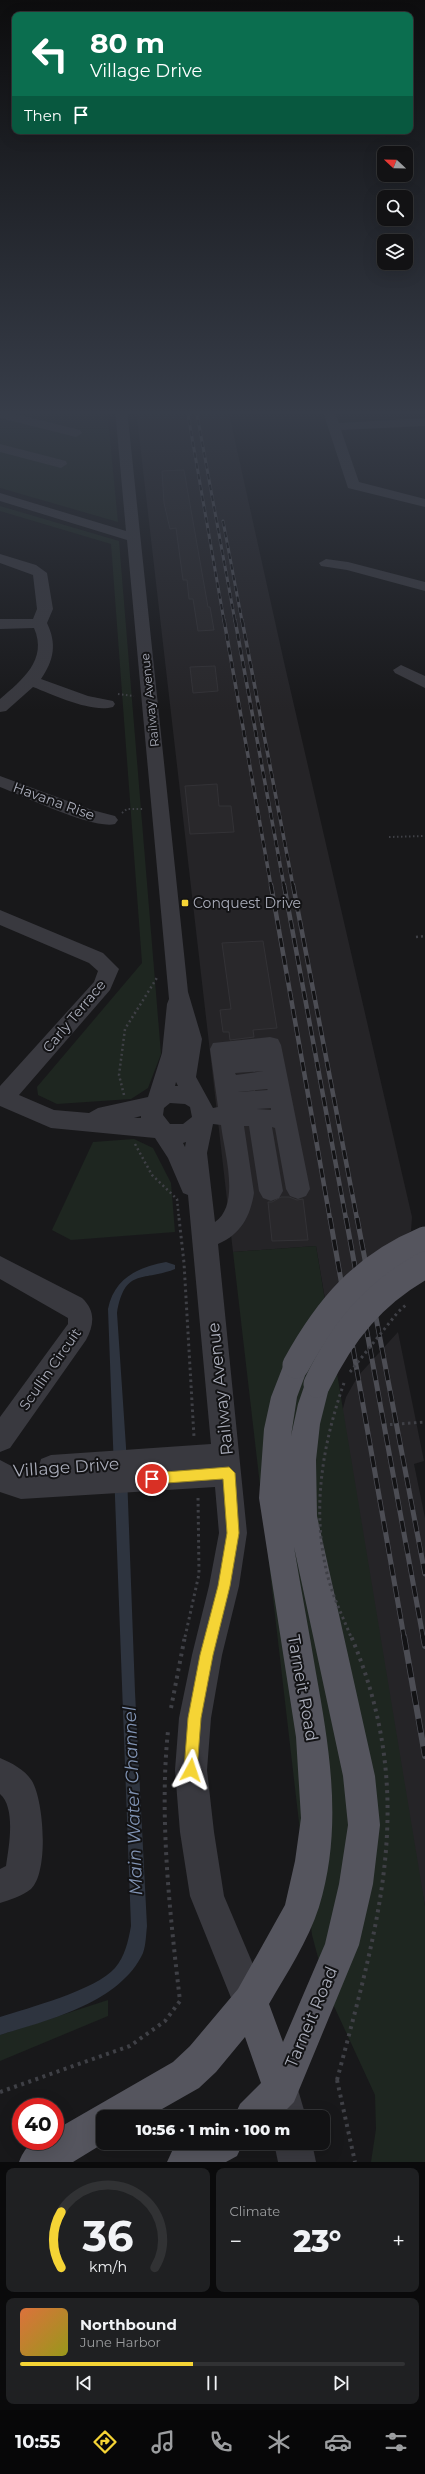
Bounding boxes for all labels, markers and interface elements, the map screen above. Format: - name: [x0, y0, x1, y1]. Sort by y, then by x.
- text: 80 m: [90, 26, 165, 60]
- icon: left: [24, 28, 76, 80]
- text: Village Drive: [90, 60, 202, 82]
- icon: arrive: [70, 104, 92, 126]
- text: Then: [24, 106, 62, 125]
- north arrow: [377, 146, 413, 182]
- map controls: [377, 146, 413, 270]
- button: search: [377, 190, 413, 226]
- button: layers: [377, 234, 413, 270]
- street label: Railway Avenue: [137, 652, 162, 748]
- street label: Havana Rise: [11, 778, 97, 824]
- place label: Conquest Drive: [193, 894, 301, 912]
- marker: Conquest Drive: [180, 898, 190, 908]
- street label: Carly Terrace: [38, 976, 110, 1056]
- street label: Railway Avenue: [203, 1322, 237, 1456]
- street label: Scullin Circuit: [15, 1324, 85, 1414]
- street label: Village Drive: [12, 1453, 120, 1481]
- pin: [135, 1462, 169, 1496]
- icon: arrive: [141, 1468, 163, 1490]
- street label: Tarneit Road: [284, 1633, 322, 1743]
- water label: Main Water Channel: [119, 1706, 147, 1896]
- position arrow: [170, 1749, 212, 1791]
- street label: Tarneit Road: [281, 1963, 341, 2071]
- speed limit sign: 40: [12, 2098, 64, 2150]
- text: 10:56 · 1 min · 100 m: [136, 2120, 290, 2139]
- text: Climate: [230, 2203, 280, 2219]
- text: 36: [81, 2211, 133, 2261]
- text: 23°: [293, 2223, 341, 2260]
- text: −: [230, 2228, 242, 2255]
- text: +: [392, 2228, 405, 2255]
- text: km/h: [89, 2258, 127, 2276]
- text: Northbound: [80, 2315, 177, 2334]
- text: June Harbor: [80, 2334, 161, 2350]
- icon: previous: [73, 2372, 95, 2394]
- icon: pause: [201, 2372, 223, 2394]
- icon: next: [330, 2372, 352, 2394]
- icon: directions: [91, 2428, 119, 2456]
- icon: music: [149, 2428, 177, 2456]
- icon: phone: [207, 2428, 235, 2456]
- icon: climate: [265, 2428, 293, 2456]
- icon: car: [324, 2428, 352, 2456]
- icon: filters: [382, 2428, 410, 2456]
- text: 10:55: [15, 2431, 60, 2453]

